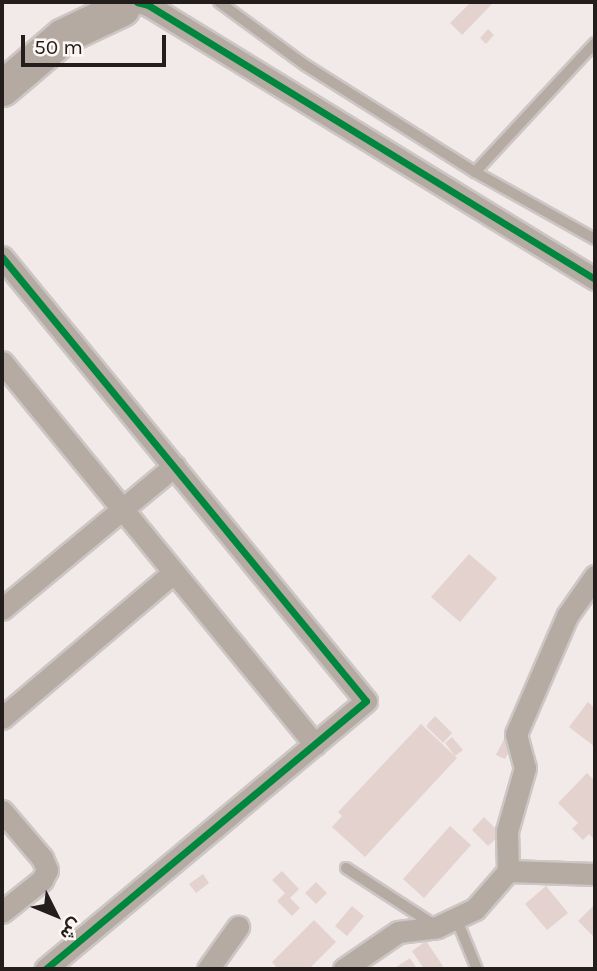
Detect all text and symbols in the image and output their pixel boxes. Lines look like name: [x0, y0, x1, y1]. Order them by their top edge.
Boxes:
scale bar: [24, 21, 170, 65]
text: 50 m: [34, 35, 83, 59]
north arrow: [21, 880, 91, 950]
text: ش: [56, 913, 87, 945]

